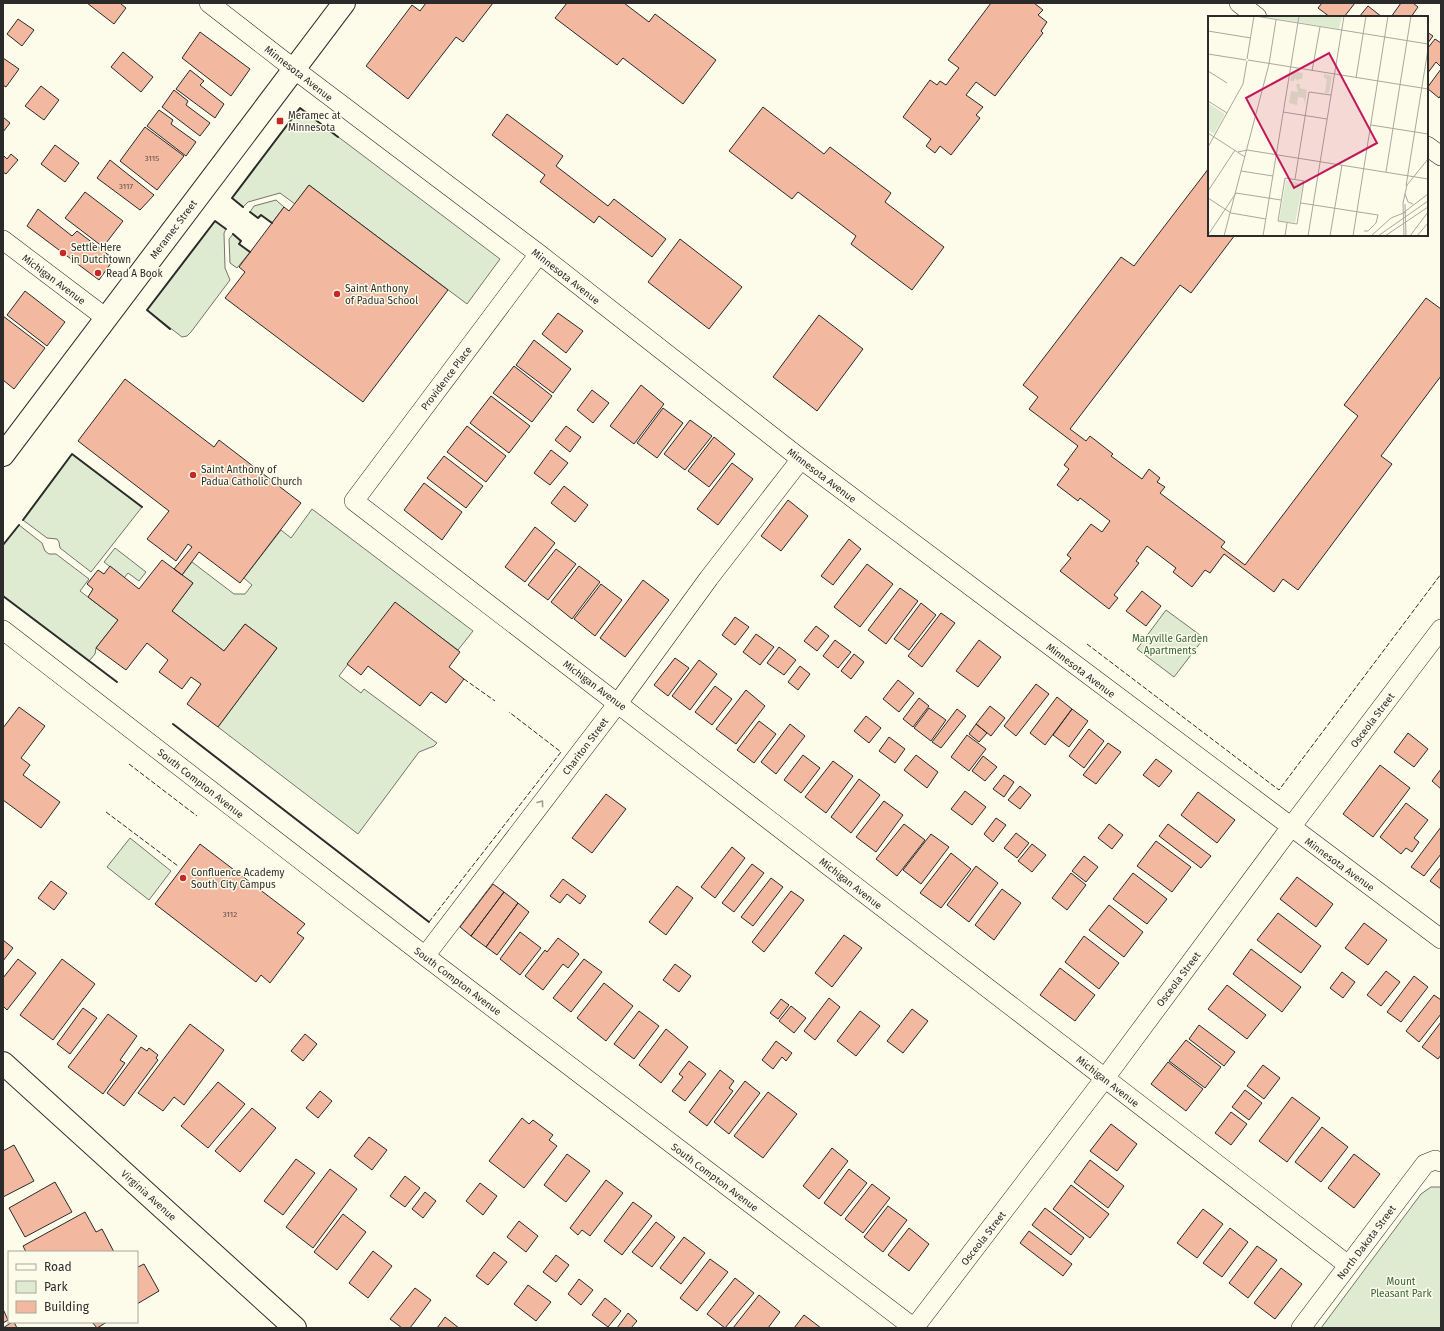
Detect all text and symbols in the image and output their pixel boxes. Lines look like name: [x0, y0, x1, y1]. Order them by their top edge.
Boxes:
inset map: [1208, 16, 1428, 236]
street label: Minnesota Avenue: [262, 43, 335, 104]
place label: Meramec at Minnesota: [288, 110, 341, 134]
marker: Meramec at Minnesota: [275, 116, 285, 126]
house number: 3115: [145, 154, 159, 163]
house number: 3117: [119, 182, 134, 191]
street label: Meramec Street: [148, 197, 200, 261]
place label: Settle Here in Dutchtown: [71, 242, 131, 266]
street label: Minnesota Avenue: [529, 246, 602, 307]
marker: Settle Here in Dutchtown: [58, 248, 68, 258]
street label: Michigan Avenue: [19, 252, 87, 308]
marker: Read A Book: [93, 268, 103, 278]
place label: Read A Book: [106, 268, 163, 280]
place label: Saint Anthony of Padua School: [345, 283, 418, 307]
marker: Saint Anthony of Padua School: [332, 289, 342, 299]
street label: Providence Place: [419, 344, 475, 413]
street label: Minnesota Avenue: [785, 446, 858, 506]
place label: Saint Anthony of Padua Catholic Church: [201, 464, 302, 488]
marker: Saint Anthony of Padua Catholic Church: [188, 470, 198, 480]
park label: Maryville Garden Apartments: [1132, 633, 1208, 657]
street label: Minnesota Avenue: [1044, 641, 1117, 701]
street label: Michigan Avenue: [560, 658, 628, 714]
street label: Osceola Street: [1348, 691, 1398, 750]
street label: Chariton Street: [560, 715, 611, 778]
street label: South Compton Avenue: [155, 746, 246, 821]
one-way arrow: [537, 801, 544, 808]
street label: Minnesota Avenue: [1302, 836, 1377, 894]
street label: Michigan Avenue: [817, 856, 884, 912]
place label: Confluence Academy South City Campus: [191, 867, 285, 891]
marker: Confluence Academy South City Campus: [178, 873, 188, 883]
house number: 3112: [223, 910, 237, 919]
street label: South Compton Avenue: [411, 945, 503, 1018]
street label: Osceola Street: [1154, 950, 1204, 1009]
street label: Michigan Avenue: [1074, 1054, 1141, 1110]
street label: South Compton Avenue: [668, 1141, 760, 1214]
street label: Virginia Avenue: [118, 1168, 178, 1224]
street label: North Dakota Street: [1335, 1203, 1399, 1282]
street label: Osceola Street: [959, 1209, 1009, 1268]
legend: [8, 1251, 138, 1323]
text: Road: [44, 1260, 72, 1274]
park label: Mount Pleasant Park: [1370, 1276, 1432, 1300]
text: Park: [44, 1280, 68, 1294]
text: Building: [44, 1300, 90, 1314]

